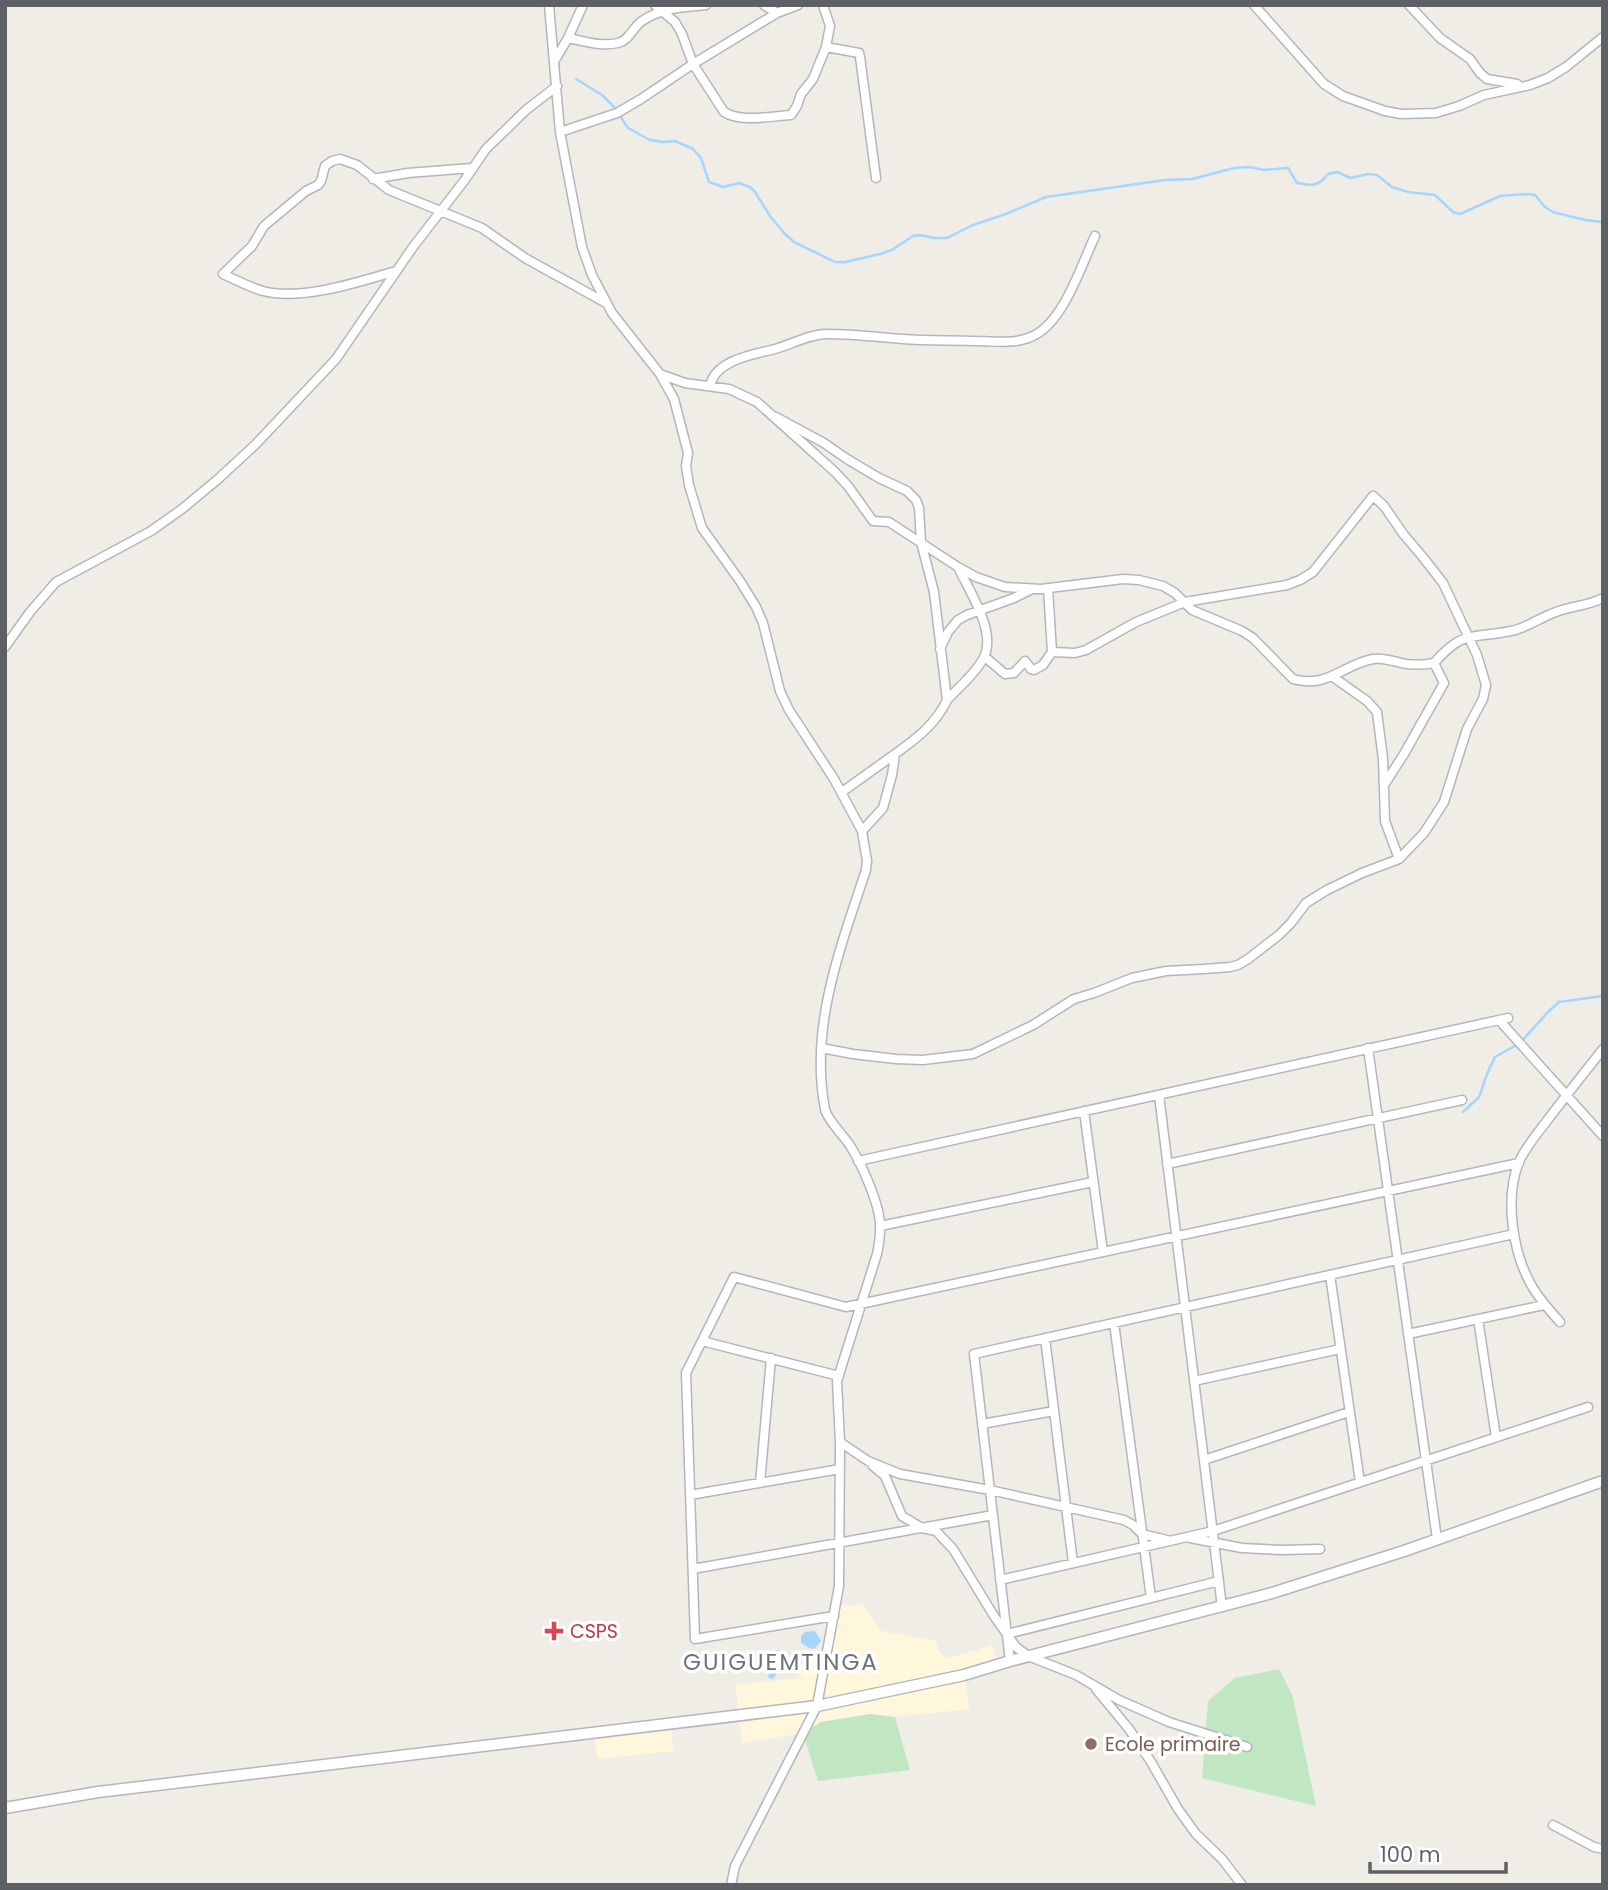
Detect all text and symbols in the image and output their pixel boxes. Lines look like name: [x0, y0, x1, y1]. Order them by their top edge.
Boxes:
place label: CSPS: [570, 1618, 618, 1645]
marker: CSPS: [544, 1621, 564, 1641]
district label: GUIGUEMTINGA: [683, 1646, 879, 1678]
place label: Ecole primaire: [1105, 1731, 1241, 1758]
marker: Ecole primaire: [1083, 1736, 1099, 1752]
scale bar: [1370, 1830, 1506, 1874]
text: 100 m: [1380, 1840, 1440, 1869]

